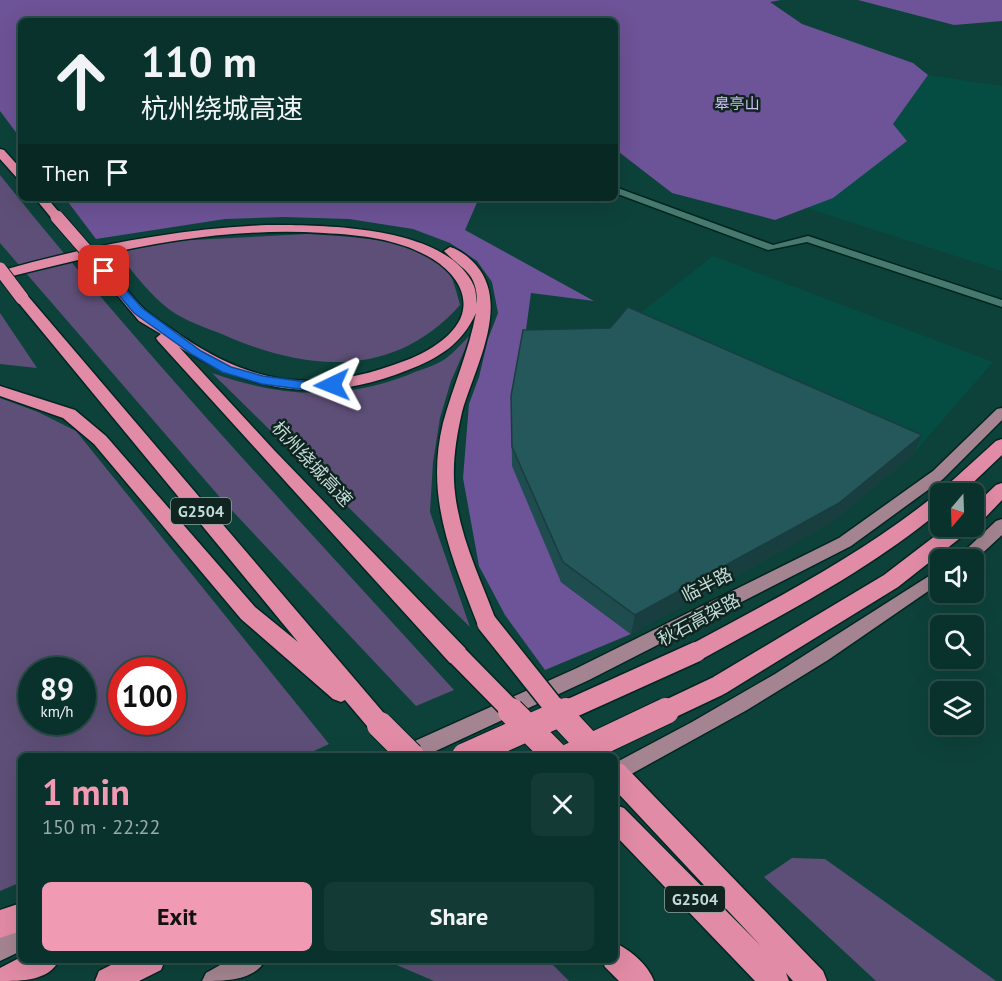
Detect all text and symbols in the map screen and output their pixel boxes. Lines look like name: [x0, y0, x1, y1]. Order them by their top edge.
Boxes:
text: 110 m: [141, 34, 257, 89]
icon: ahead: [42, 42, 120, 120]
text: 杭州绕城高速: [141, 91, 303, 125]
park label: 皋亭山: [714, 94, 760, 113]
icon: arrive: [101, 156, 134, 189]
text: Then: [42, 159, 89, 187]
pin: [78, 245, 129, 296]
icon: arrive: [87, 254, 120, 287]
position arrow: [300, 353, 364, 417]
street label: 杭州绕城高速: [267, 416, 358, 511]
north arrow: [930, 483, 984, 537]
map controls: [930, 483, 984, 735]
road number: G2504: [171, 498, 231, 524]
button: sound: [930, 549, 984, 603]
street label: 临半路: [677, 562, 736, 607]
street label: 秋石高架路: [654, 588, 744, 651]
button: search: [930, 615, 984, 669]
speed limit sign: 100: [108, 657, 186, 735]
text: 89: [40, 669, 74, 708]
button: layers: [930, 681, 984, 735]
text: km/h: [41, 702, 73, 721]
text: 1 min: [42, 768, 130, 815]
button: close: [531, 773, 594, 836]
text: 150 m · 22:22: [42, 814, 160, 840]
button: Exit: [42, 882, 312, 951]
button: Share: [324, 882, 594, 951]
road number: G2504: [665, 886, 725, 912]

